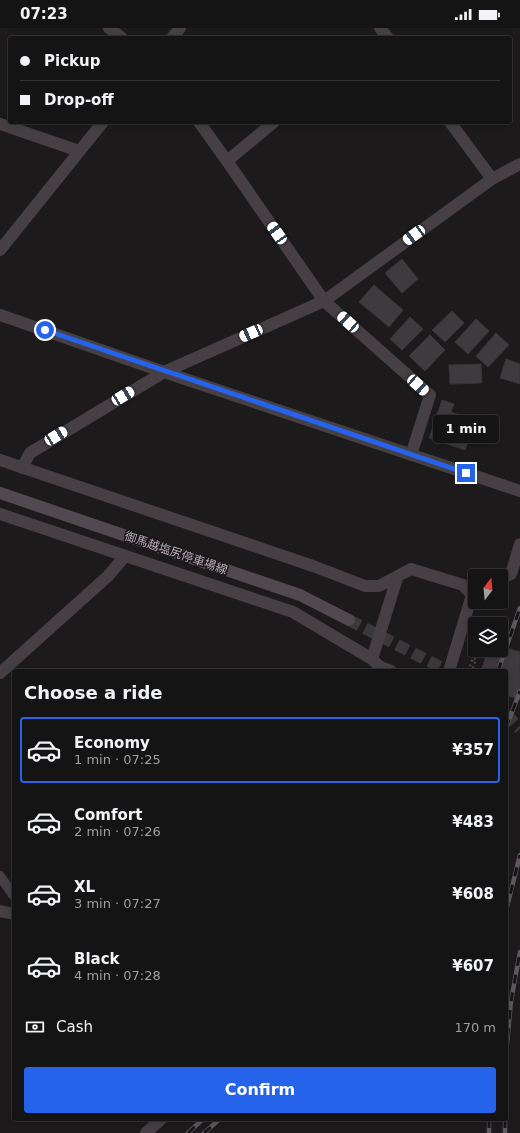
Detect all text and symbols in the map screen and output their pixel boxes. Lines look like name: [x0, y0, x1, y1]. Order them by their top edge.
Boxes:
text: 07:23: [20, 5, 68, 23]
text: Pickup: [44, 52, 100, 70]
text: Drop-off: [44, 91, 114, 109]
car: [265, 220, 289, 246]
car: [401, 223, 427, 247]
car: [335, 310, 361, 334]
route start: [36, 321, 54, 339]
car: [238, 323, 264, 343]
car: [405, 373, 431, 397]
car: [110, 385, 136, 407]
callout: 1 min: [433, 415, 499, 443]
text: 1 min: [446, 421, 486, 436]
car: [43, 425, 69, 447]
route end: [457, 464, 475, 482]
street label: 御馬越塩尻停車場線: [123, 529, 229, 577]
north arrow: [468, 569, 508, 609]
map controls: [468, 569, 508, 657]
button: layers: [468, 617, 508, 657]
text: Choose a ride: [24, 682, 163, 703]
icon: car: [26, 732, 62, 768]
text: Economy: [74, 734, 150, 752]
text: ¥357: [452, 741, 494, 759]
text: 1 min · 07:25: [74, 752, 161, 767]
icon: car: [26, 804, 62, 840]
text: Comfort: [74, 806, 142, 824]
text: ¥483: [452, 813, 494, 831]
text: 2 min · 07:26: [74, 824, 161, 839]
icon: car: [26, 876, 62, 912]
text: XL: [74, 878, 95, 896]
text: ¥608: [452, 885, 494, 903]
text: 3 min · 07:27: [74, 896, 161, 911]
icon: car: [26, 948, 62, 984]
text: Black: [74, 950, 120, 968]
text: ¥607: [452, 957, 494, 975]
text: 4 min · 07:28: [74, 968, 161, 983]
icon: cash: [24, 1016, 46, 1038]
text: Cash: [56, 1018, 93, 1036]
text: 170 m: [454, 1020, 496, 1035]
button: Confirm: [24, 1067, 496, 1113]

